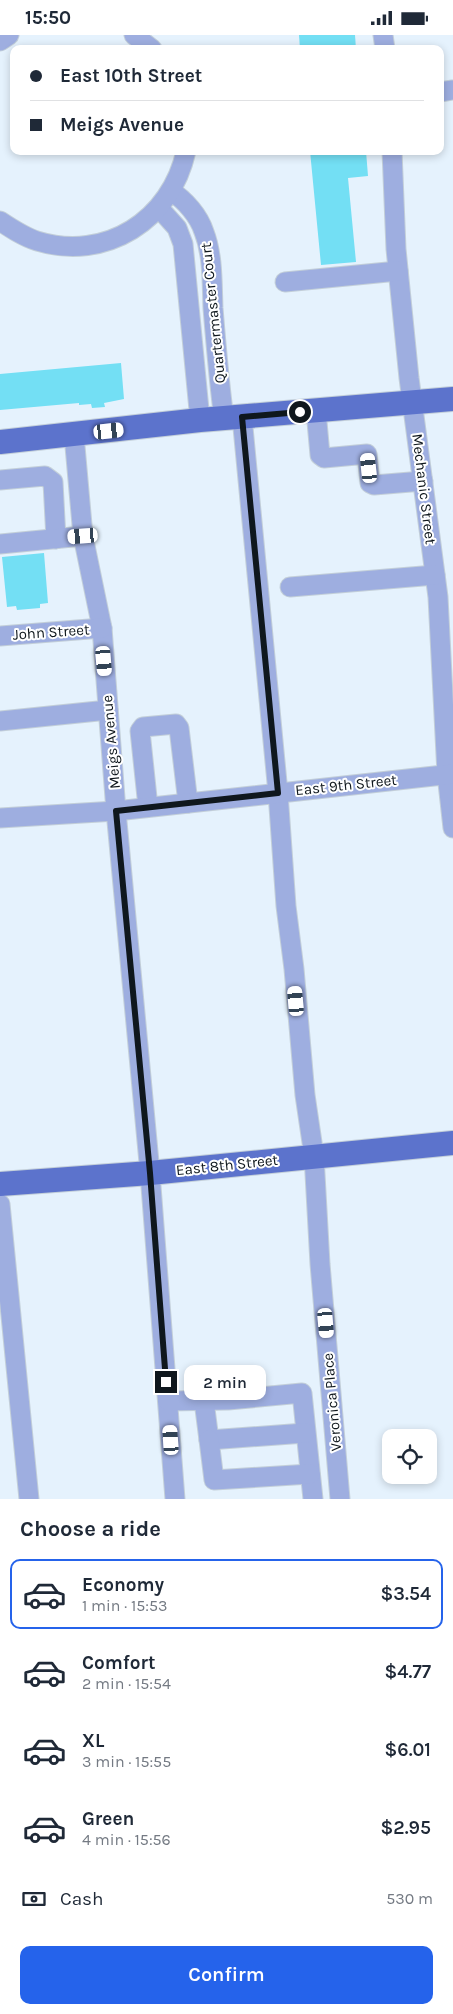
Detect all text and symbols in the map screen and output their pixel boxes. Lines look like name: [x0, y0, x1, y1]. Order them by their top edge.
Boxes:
text: 15:50: [25, 7, 71, 29]
text: East 10th Street: [60, 65, 202, 87]
text: Meigs Avenue: [60, 114, 184, 136]
street label: Quartermaster Court: [197, 241, 229, 384]
route start: [289, 401, 311, 423]
car: [93, 422, 124, 440]
street label: Mechanic Street: [408, 433, 440, 546]
car: [359, 452, 378, 484]
car: [67, 527, 98, 545]
street label: John Street: [12, 620, 90, 644]
car: [95, 645, 112, 677]
street label: Meigs Avenue: [98, 694, 124, 790]
street label: East 9th Street: [294, 771, 398, 799]
car: [287, 985, 304, 1017]
street label: East 8th Street: [175, 1151, 279, 1179]
car: [317, 1307, 334, 1339]
street label: Veronica Place: [319, 1352, 345, 1452]
callout: 2 min: [184, 1365, 266, 1399]
route end: [155, 1371, 177, 1393]
text: 2 min: [203, 1373, 247, 1392]
car: [162, 1425, 179, 1455]
map controls: [382, 1429, 437, 1484]
button: locate: [382, 1429, 437, 1484]
text: Choose a ride: [20, 1516, 161, 1542]
icon: car: [22, 1572, 67, 1617]
text: Economy: [82, 1574, 164, 1596]
text: $3.54: [381, 1583, 431, 1605]
text: 1 min · 15:53: [82, 1596, 167, 1615]
icon: car: [22, 1650, 67, 1695]
text: Comfort: [82, 1652, 156, 1674]
text: $4.77: [385, 1661, 431, 1683]
text: 2 min · 15:54: [82, 1674, 171, 1693]
icon: car: [22, 1728, 67, 1773]
text: XL: [82, 1730, 104, 1752]
text: $6.01: [385, 1739, 431, 1761]
text: 3 min · 15:55: [82, 1752, 171, 1771]
icon: car: [22, 1806, 67, 1851]
text: Green: [82, 1808, 134, 1830]
text: $2.95: [381, 1817, 431, 1839]
text: 4 min · 15:56: [82, 1830, 171, 1849]
icon: cash: [20, 1885, 48, 1913]
text: Cash: [60, 1888, 104, 1910]
text: 530 m: [386, 1889, 433, 1908]
button: Confirm: [20, 1946, 433, 2004]

